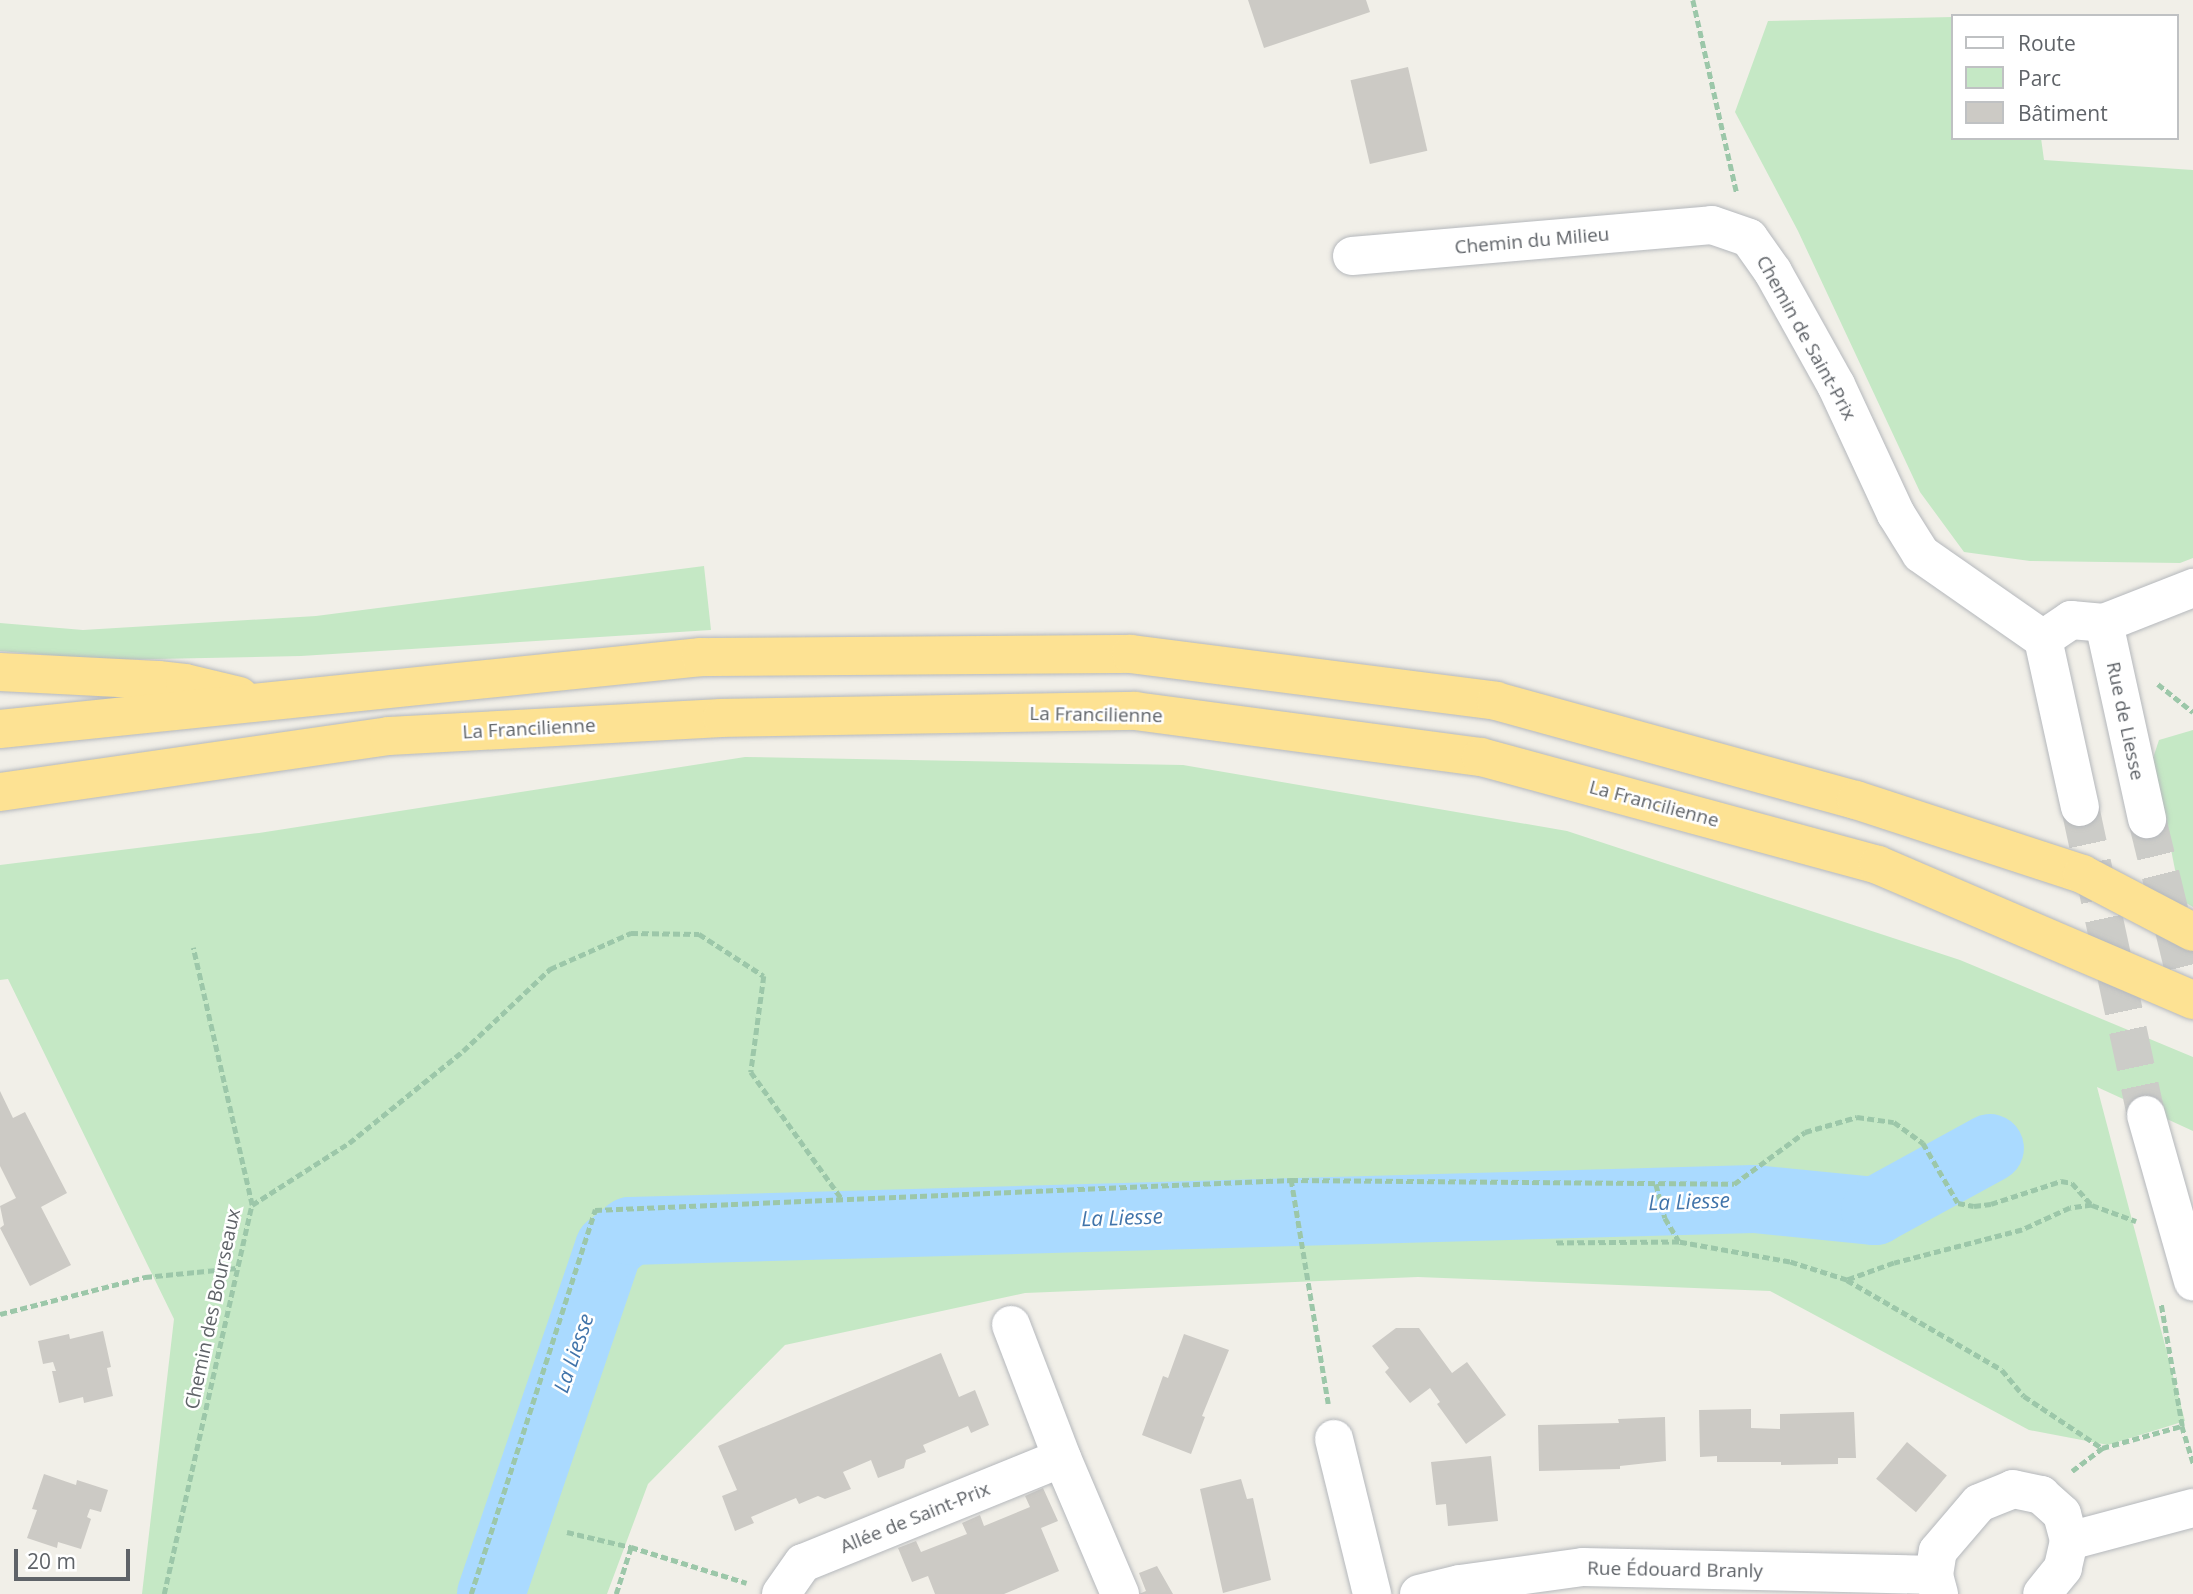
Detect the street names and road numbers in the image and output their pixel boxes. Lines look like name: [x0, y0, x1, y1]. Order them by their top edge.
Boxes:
street label: Chemin du Milieu: [1454, 223, 1610, 259]
street label: Chemin de Saint-Prix: [1751, 252, 1861, 424]
street label: Rue de Liesse: [2101, 660, 2149, 782]
street label: La Francilienne: [1029, 702, 1163, 728]
street label: La Francilienne: [462, 714, 596, 744]
street label: La Francilienne: [1587, 776, 1721, 832]
street label: Chemin des Bourseaux: [181, 1207, 245, 1411]
street label: Allée de Saint-Prix: [837, 1478, 993, 1558]
street label: Rue Édouard Branly: [1587, 1557, 1763, 1583]

